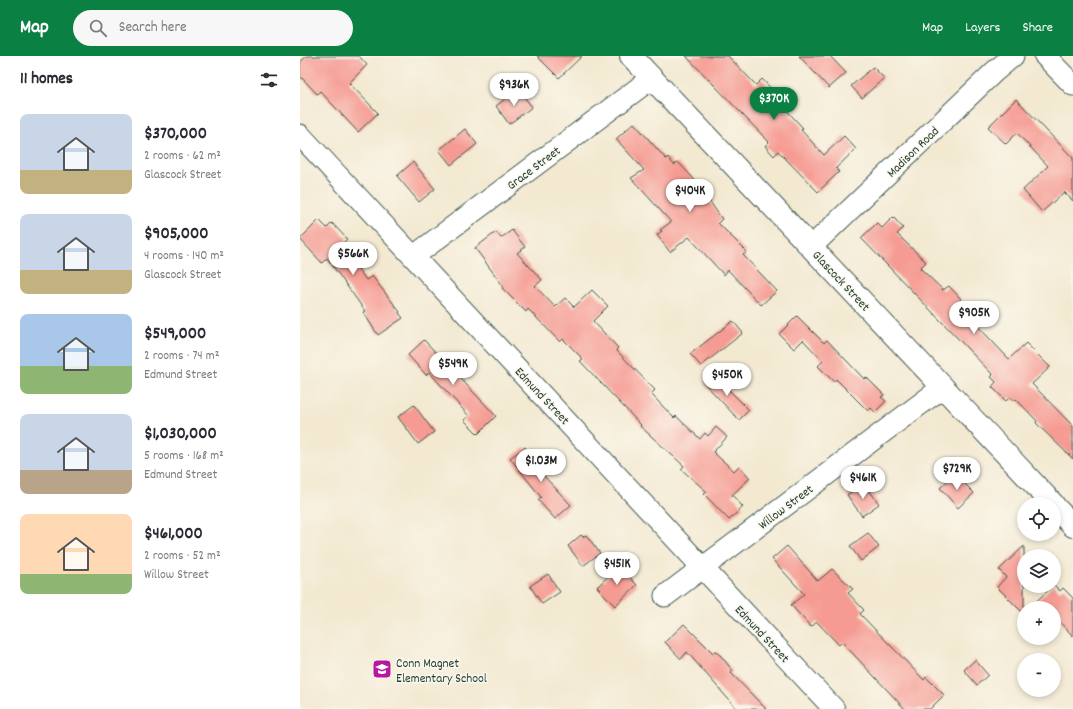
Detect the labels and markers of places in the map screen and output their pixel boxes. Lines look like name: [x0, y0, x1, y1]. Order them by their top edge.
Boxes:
pin: $936K: [486, 73, 542, 107]
pin: $370K: [746, 87, 802, 121]
pin: $404K: [662, 179, 718, 213]
pin: $566K: [325, 242, 381, 276]
pin: $905K: [946, 301, 1002, 335]
pin: $549K: [425, 352, 481, 386]
pin: $450K: [699, 363, 755, 397]
pin: $1.03M: [508, 449, 574, 483]
pin: $729K: [929, 457, 985, 491]
pin: $461K: [835, 466, 891, 500]
pin: $451K: [589, 552, 645, 586]
place label: Conn Magnet Elementary School: [396, 655, 487, 689]
school or university icon: Conn Magnet Elementary School: [371, 658, 393, 680]

